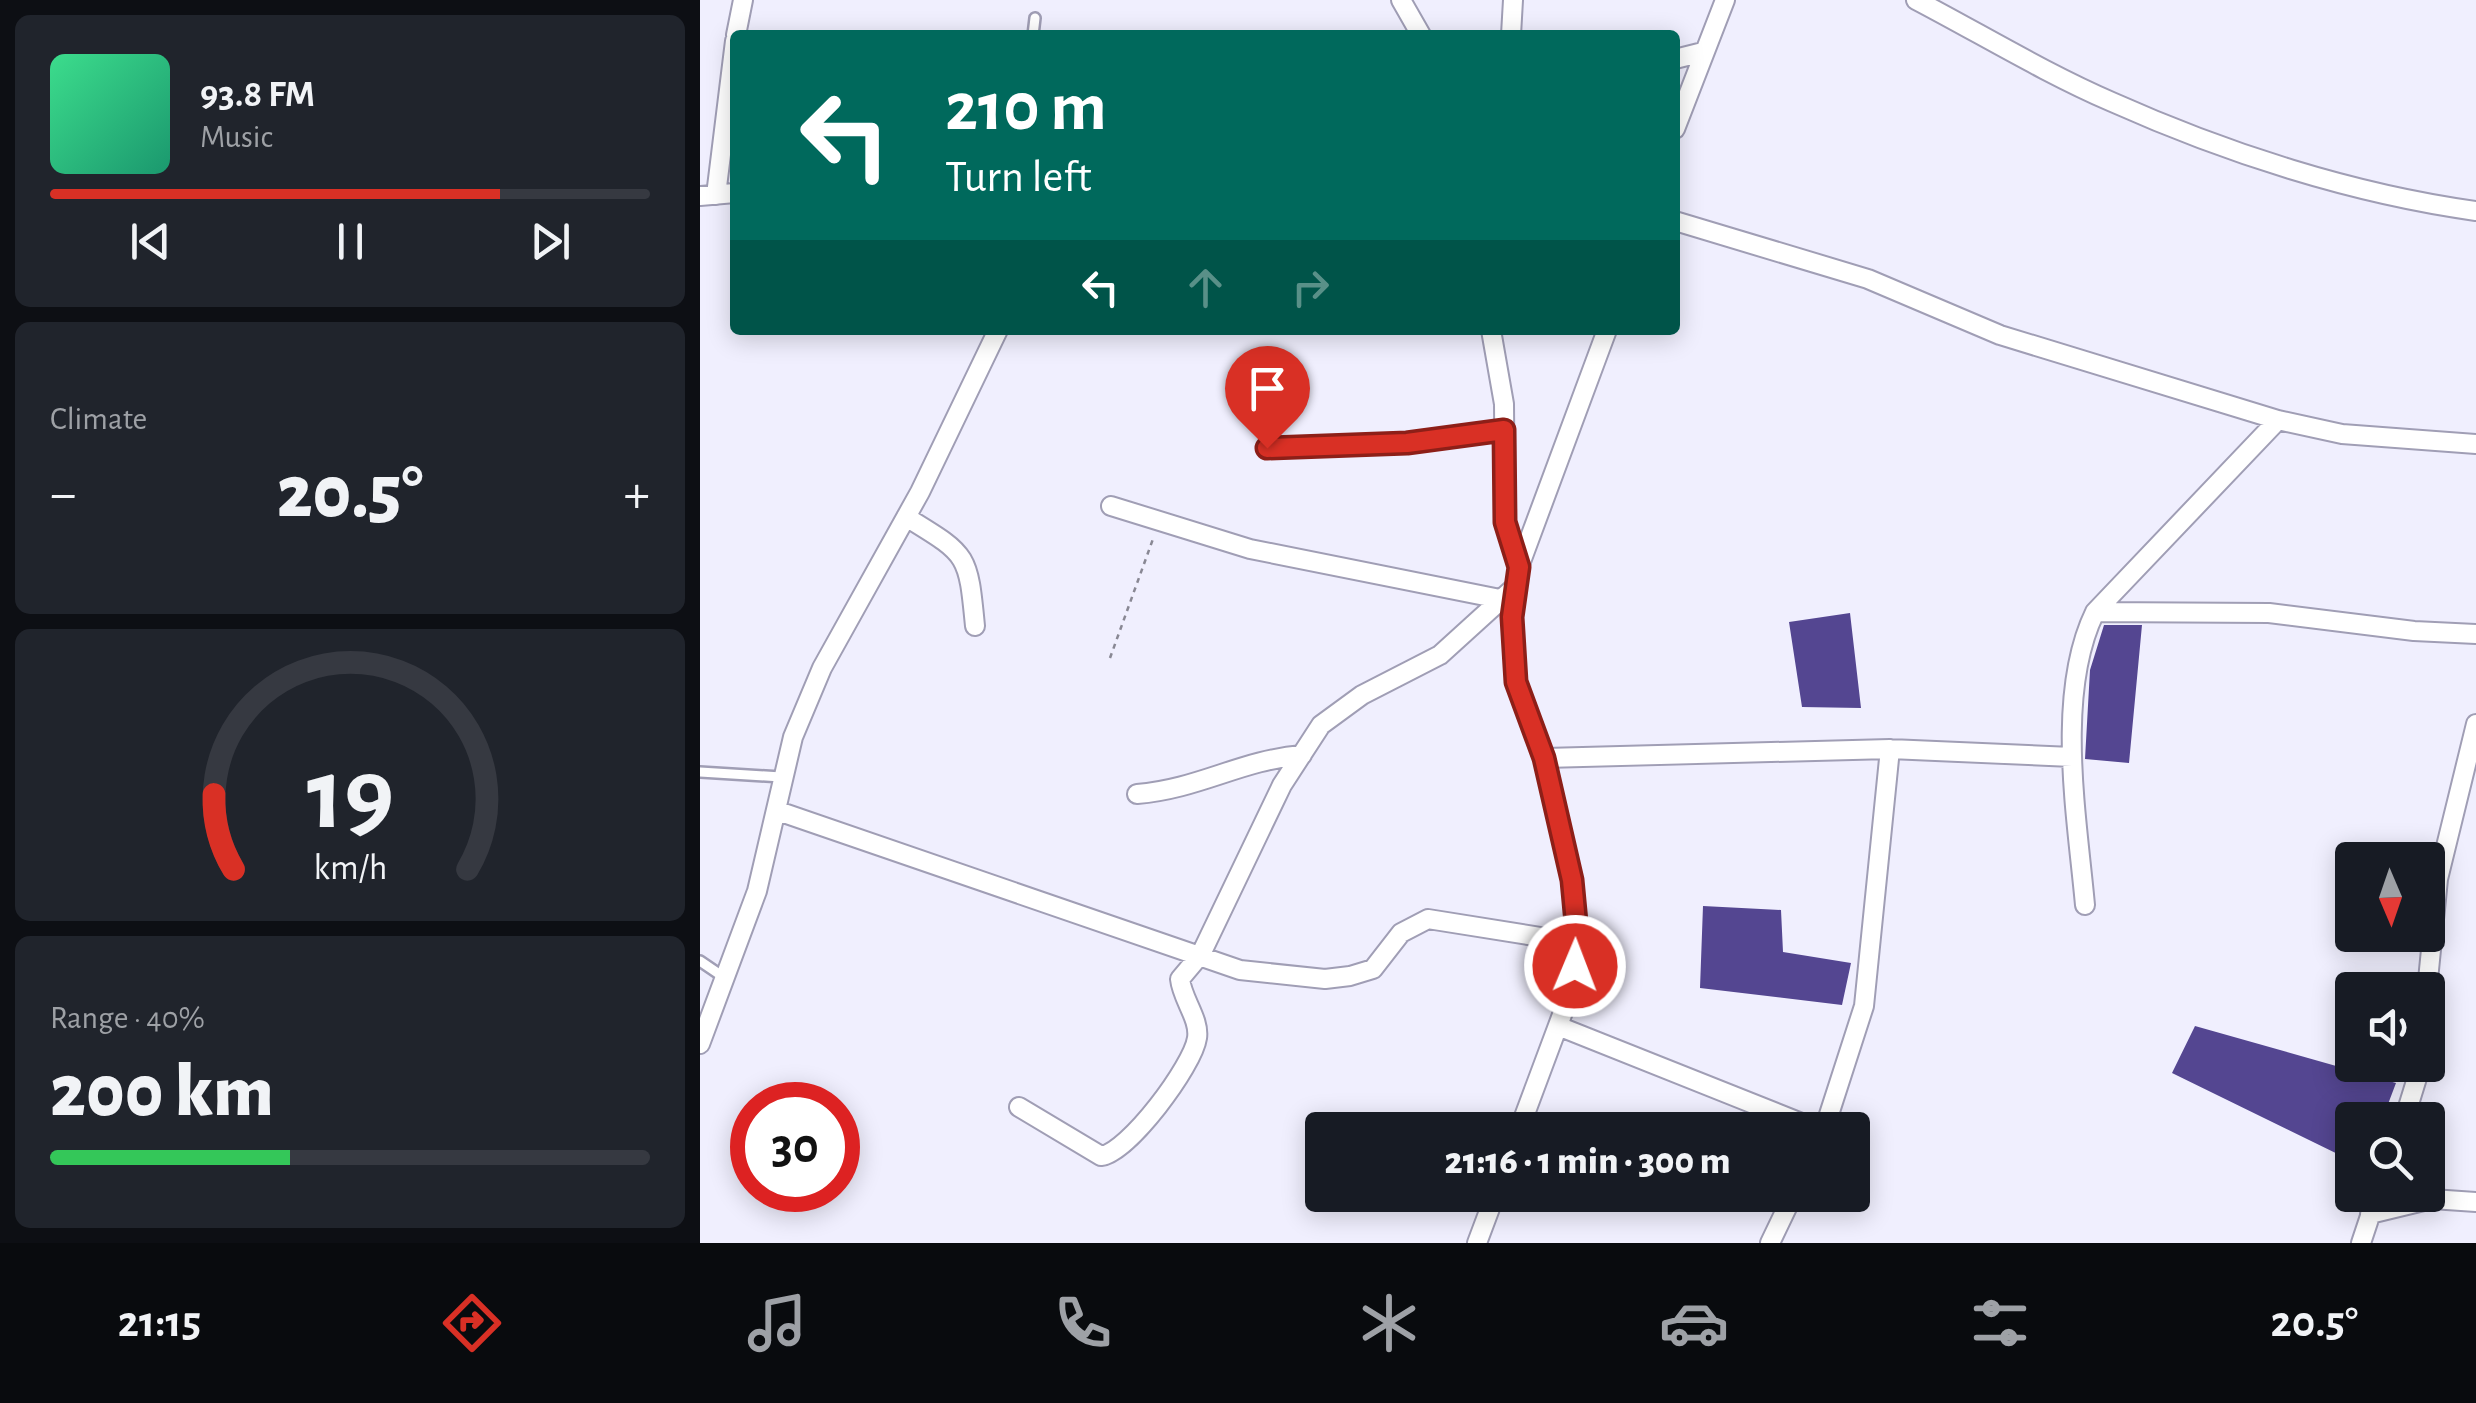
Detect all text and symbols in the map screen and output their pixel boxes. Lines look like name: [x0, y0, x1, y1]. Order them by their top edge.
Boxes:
icon: left: [780, 70, 910, 200]
text: 210 m: [945, 73, 1107, 143]
text: 93.8 FM: [200, 76, 315, 114]
text: Music: [200, 121, 273, 153]
text: Turn left: [945, 155, 1092, 200]
icon: previous: [123, 214, 178, 269]
icon: pause: [323, 214, 378, 269]
icon: next: [523, 214, 578, 269]
icon: left: [1073, 260, 1128, 315]
icon: ahead: [1178, 260, 1233, 315]
icon: right: [1283, 260, 1338, 315]
pin: [1225, 346, 1310, 449]
icon: arrive: [1240, 361, 1295, 416]
text: Climate: [50, 403, 147, 435]
text: 20.5°: [277, 456, 423, 531]
text: −: [50, 467, 76, 522]
text: +: [624, 467, 650, 522]
text: 19: [306, 744, 394, 848]
north arrow: [2335, 842, 2445, 952]
map controls: [2335, 842, 2445, 1212]
text: km/h: [313, 850, 387, 886]
position arrow: [1523, 914, 1627, 1018]
button: sound: [2335, 972, 2445, 1082]
text: Range · 40%: [50, 1002, 205, 1034]
text: 200 km: [50, 1055, 274, 1130]
speed limit sign: 30: [730, 1082, 860, 1212]
button: search: [2335, 1102, 2445, 1212]
text: 21:16 · 1 min · 300 m: [1444, 1143, 1731, 1181]
icon: directions: [437, 1288, 507, 1358]
icon: music: [742, 1288, 812, 1358]
icon: phone: [1048, 1288, 1118, 1358]
icon: climate: [1354, 1288, 1424, 1358]
icon: car: [1659, 1288, 1729, 1358]
icon: filters: [1965, 1288, 2035, 1358]
text: 21:15: [118, 1300, 201, 1345]
text: 20.5°: [2271, 1300, 2358, 1345]

